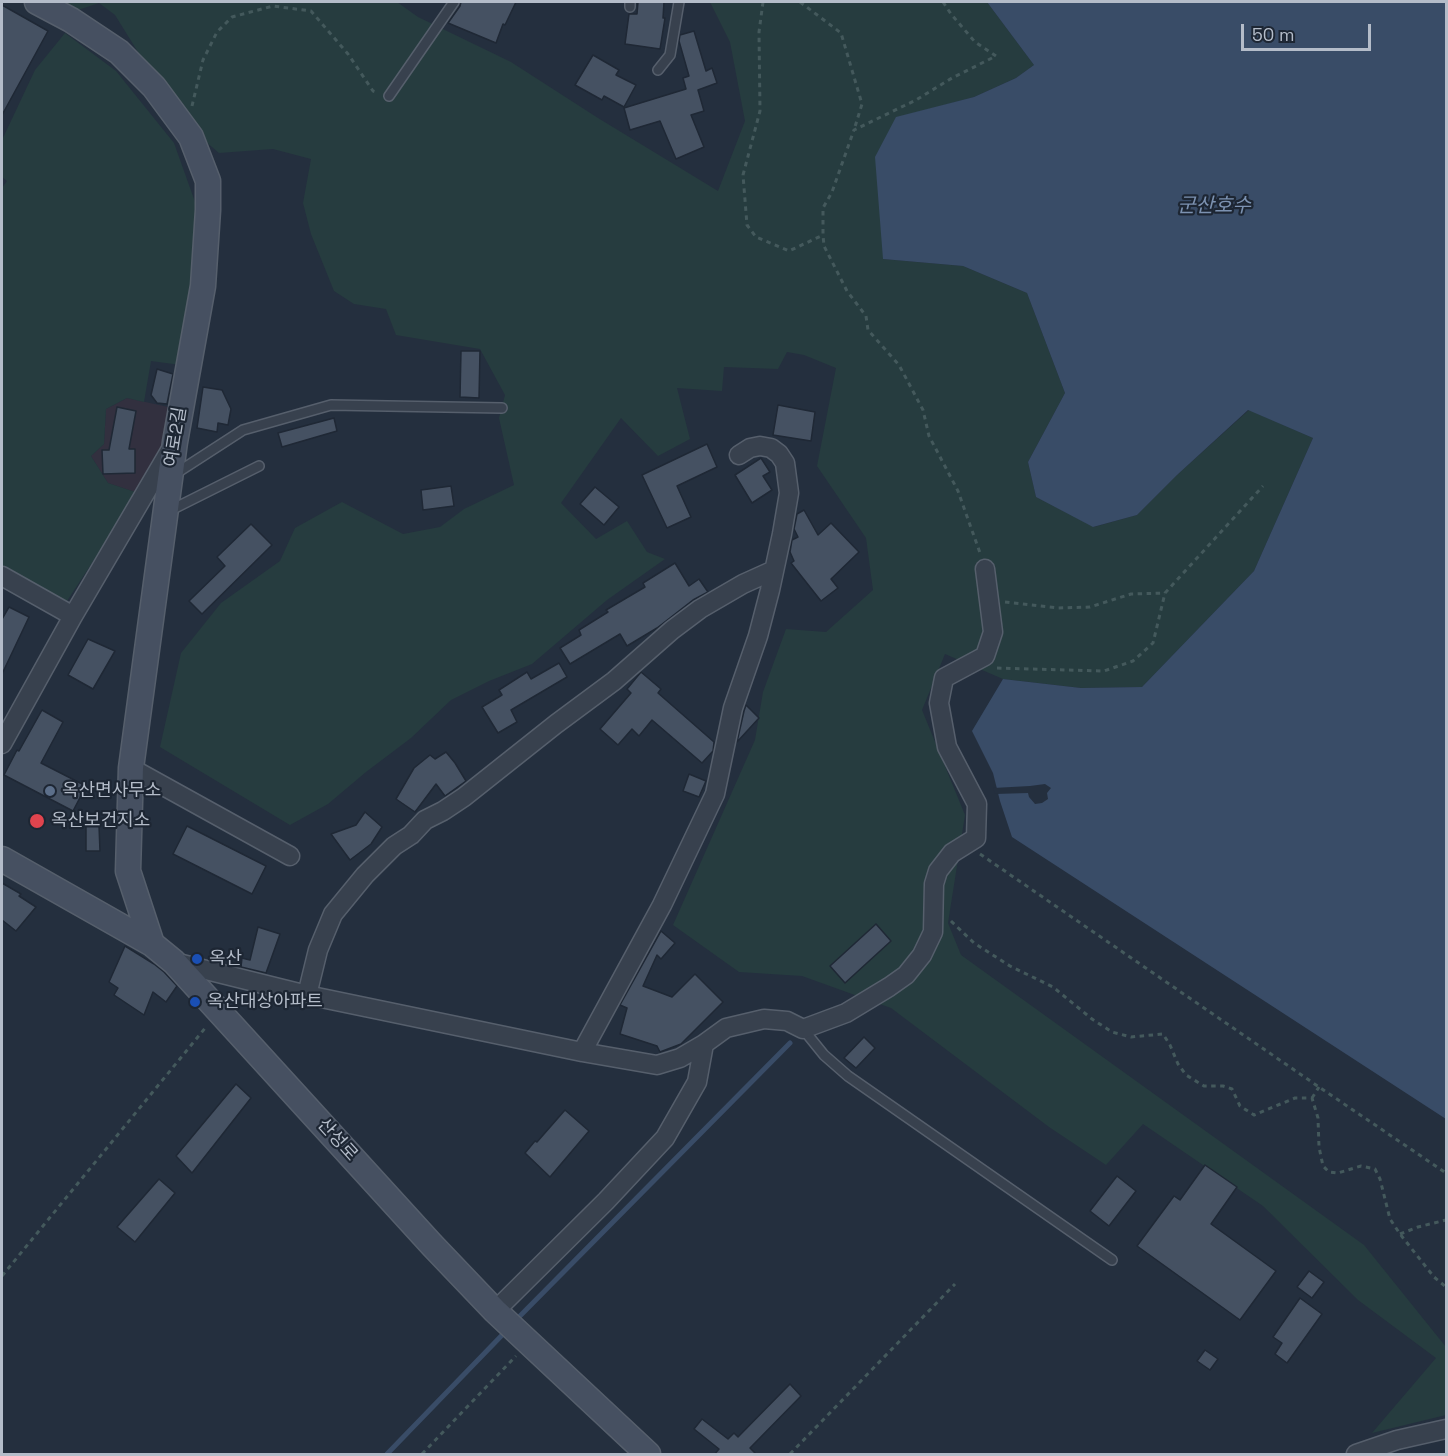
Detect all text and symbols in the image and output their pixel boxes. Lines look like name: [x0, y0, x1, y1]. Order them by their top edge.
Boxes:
scale bar: [1244, 12, 1374, 50]
text: 50 m: [1252, 23, 1294, 46]
water label: 군산호수: [1177, 195, 1251, 219]
street label: 여로2길: [161, 405, 191, 469]
place label: 옥산면사무소: [62, 780, 161, 802]
marker: 옥산면사무소: [43, 784, 57, 798]
place label: 옥산보건지소: [51, 810, 150, 832]
marker: 옥산보건지소: [28, 812, 46, 830]
place label: 옥산: [209, 948, 242, 970]
marker: 옥산: [190, 952, 204, 966]
place label: 옥산대상아파트: [207, 991, 323, 1013]
marker: 옥산대상아파트: [188, 995, 202, 1009]
street label: 산성로: [312, 1114, 362, 1166]

